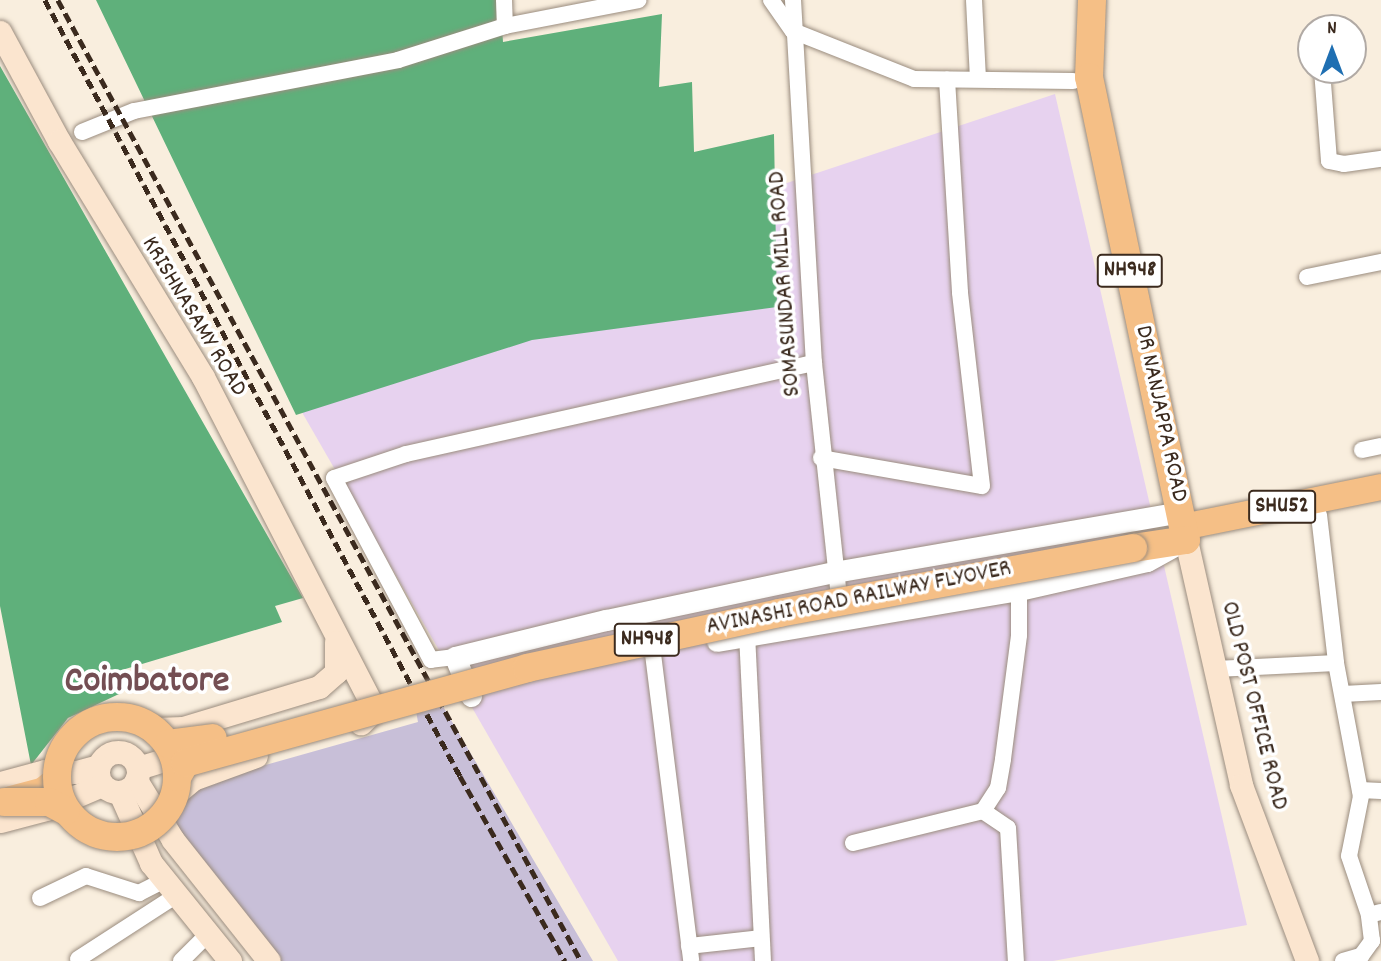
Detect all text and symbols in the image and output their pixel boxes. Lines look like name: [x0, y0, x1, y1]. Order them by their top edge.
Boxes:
north arrow: [1297, 14, 1367, 84]
text: N: [1327, 16, 1337, 43]
street label: SOMASUNDAR MILL ROAD: [764, 170, 808, 398]
street label: KRISHNASAMY ROAD: [134, 232, 252, 402]
road number: NH948: [1097, 252, 1163, 290]
street label: DR NANJAPPA ROAD: [1127, 323, 1193, 505]
road number: SHU52: [1247, 488, 1317, 526]
street label: AVINASHI ROAD RAILWAY FLYOVER: [704, 555, 1014, 643]
street label: OLD POST OFFICE ROAD: [1213, 599, 1293, 813]
road number: NH948: [614, 620, 680, 660]
district label: Coimbatore: [65, 660, 229, 706]

